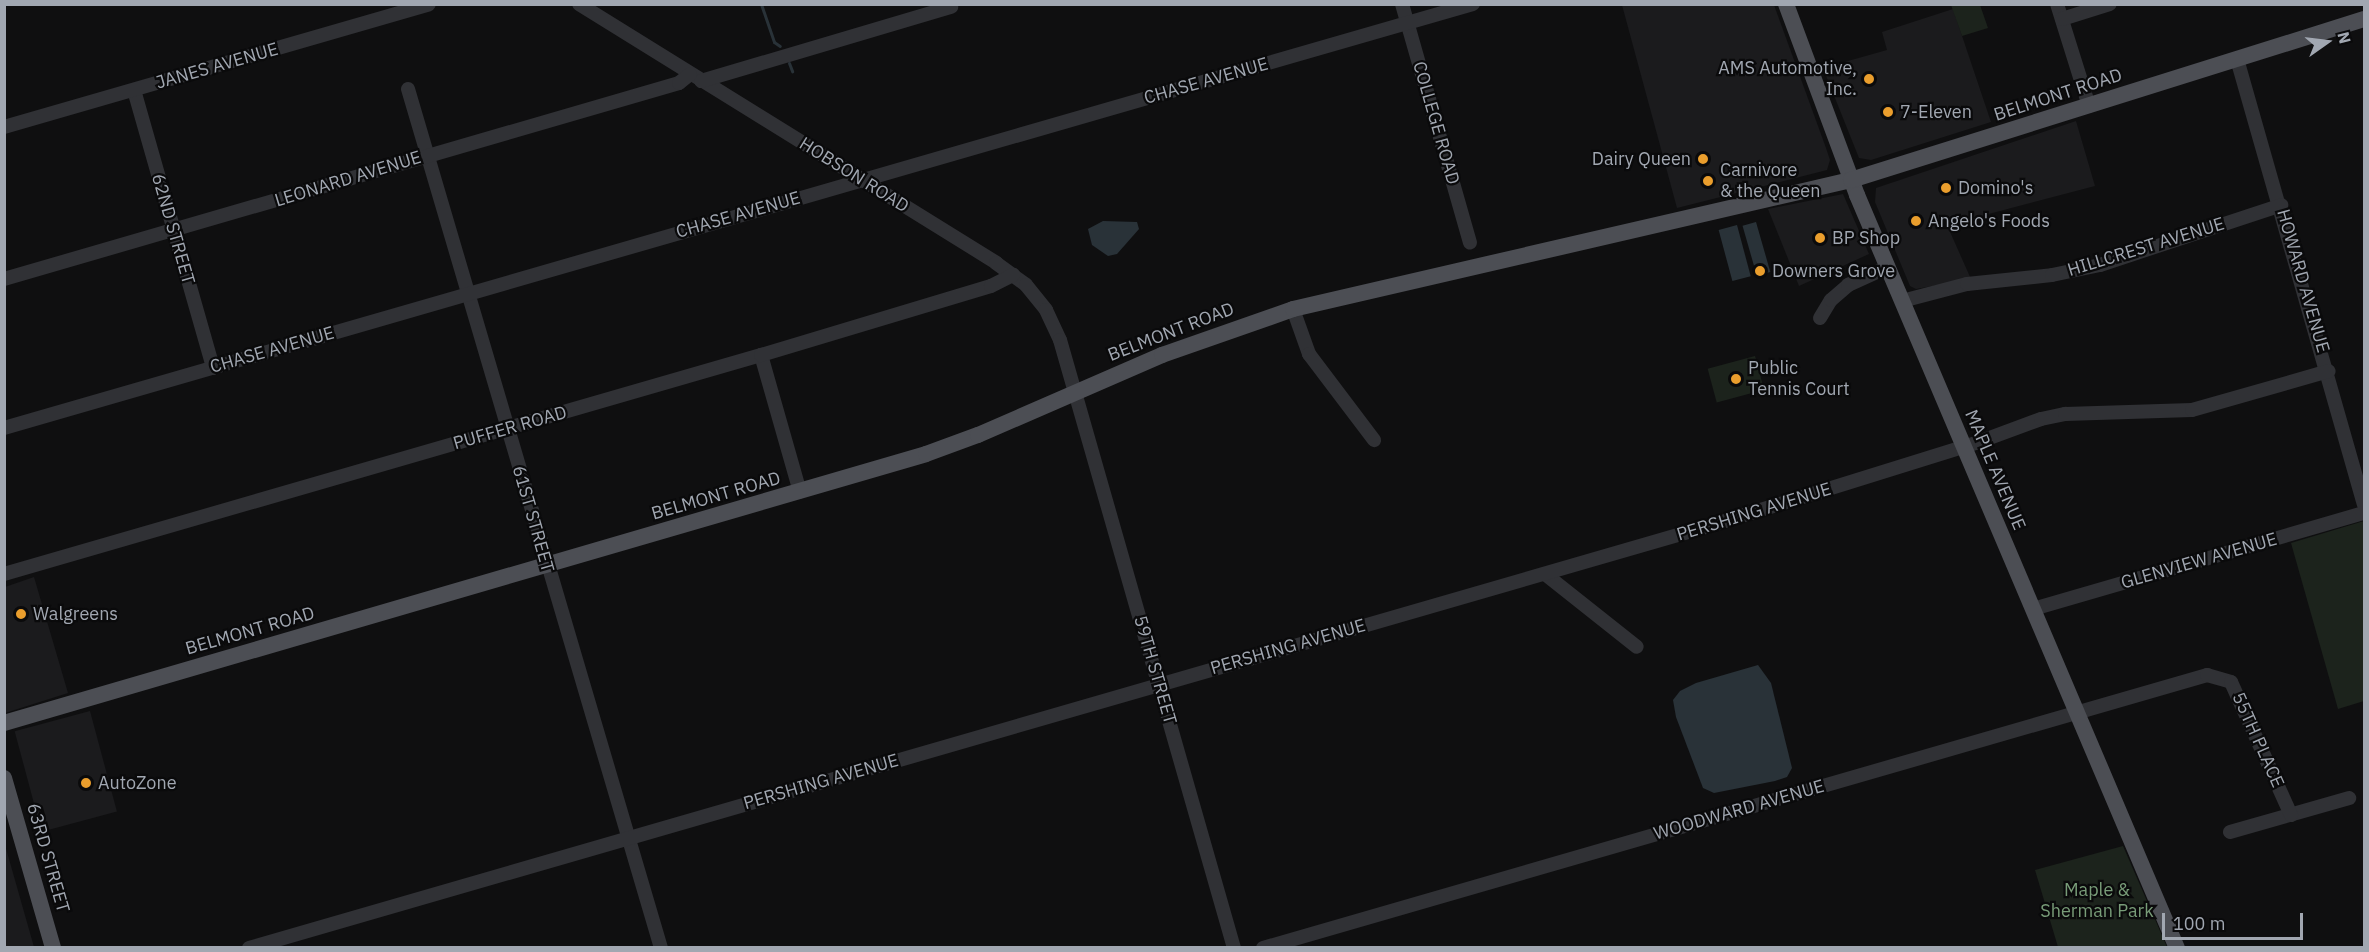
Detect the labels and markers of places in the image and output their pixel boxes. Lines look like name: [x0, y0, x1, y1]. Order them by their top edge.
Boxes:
place label: AMS Automotive, Inc.: [1718, 58, 1857, 100]
marker: AMS Automotive, Inc.: [1862, 72, 1876, 86]
place label: 7-Eleven: [1900, 101, 1972, 123]
marker: 7-Eleven: [1881, 105, 1895, 119]
place label: Dairy Queen: [1592, 148, 1691, 170]
marker: Dairy Queen: [1696, 152, 1710, 166]
place label: Carnivore & the Queen: [1720, 160, 1820, 202]
marker: Carnivore & the Queen: [1701, 174, 1715, 188]
place label: Domino's: [1958, 177, 2033, 199]
marker: Domino's: [1939, 181, 1953, 195]
place label: Angelo's Foods: [1928, 210, 2050, 232]
marker: Angelo's Foods: [1909, 214, 1923, 228]
place label: BP Shop: [1832, 227, 1900, 249]
marker: BP Shop: [1813, 231, 1827, 245]
place label: Downers Grove: [1772, 260, 1895, 282]
marker: Downers Grove: [1753, 264, 1767, 278]
place label: Public Tennis Court: [1748, 358, 1849, 400]
marker: Public Tennis Court: [1729, 372, 1743, 386]
place label: Walgreens: [33, 603, 118, 625]
marker: Walgreens: [14, 607, 28, 621]
place label: AutoZone: [98, 772, 177, 794]
marker: AutoZone: [79, 776, 93, 790]

